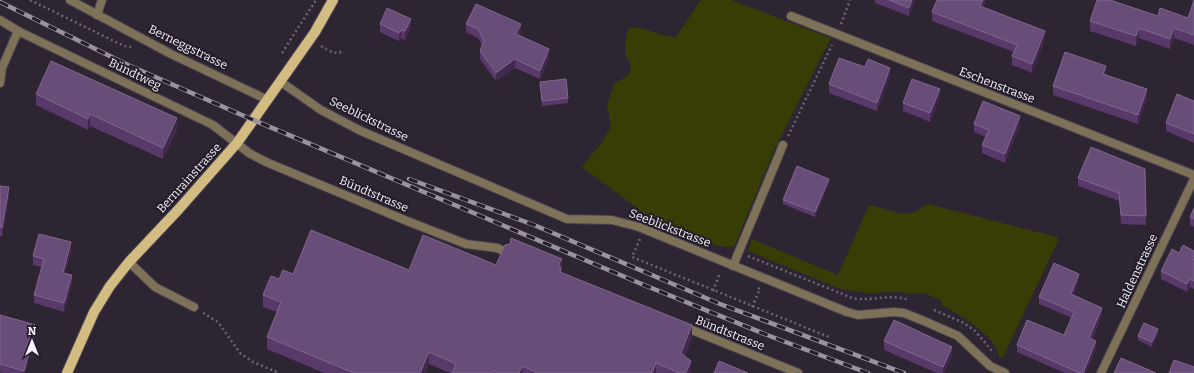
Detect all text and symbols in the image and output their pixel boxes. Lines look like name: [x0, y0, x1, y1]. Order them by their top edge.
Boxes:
street label: Berneggstrasse: [146, 22, 230, 72]
street label: Bündtweg: [107, 55, 164, 93]
street label: Eschenstrasse: [957, 64, 1037, 106]
street label: Seeblickstrasse: [327, 94, 411, 144]
street label: Bernrainstrasse: [154, 140, 224, 216]
street label: Bündtstrasse: [337, 173, 411, 215]
street label: Seeblickstrasse: [627, 206, 713, 250]
street label: Haldenstrasse: [1114, 232, 1160, 310]
street label: Bündtstrasse: [693, 313, 767, 353]
north arrow: [12, 321, 52, 361]
text: N: [28, 325, 37, 338]

